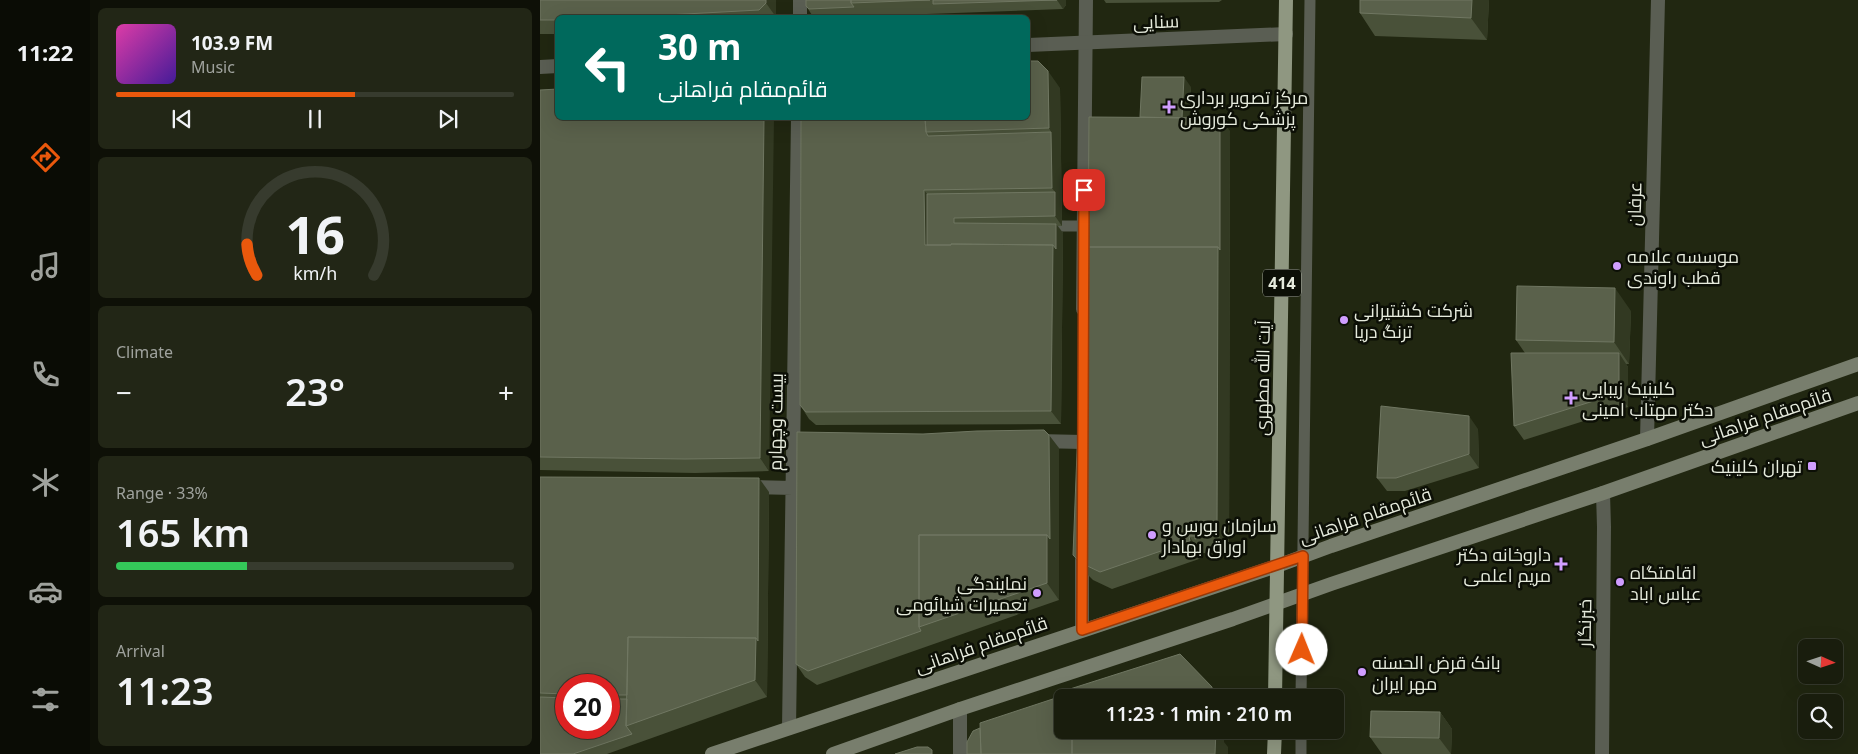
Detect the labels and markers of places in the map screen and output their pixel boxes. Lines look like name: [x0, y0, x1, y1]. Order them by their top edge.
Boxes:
place label: مرکز تصویر برداری پزشکی کوروش: [1180, 85, 1308, 131]
marker: مرکز تصویر برداری پزشکی کوروش: [1162, 100, 1176, 114]
pin: [1063, 169, 1105, 211]
place label: موسسه علامه قطب راوندی: [1627, 244, 1739, 289]
marker: موسسه علامه قطب راوندی: [1611, 260, 1623, 272]
place label: شرکت کشتیرانی ترنگ دریا: [1354, 298, 1473, 343]
marker: شرکت کشتیرانی ترنگ دریا: [1338, 314, 1350, 326]
place label: کلینیک زیبایی دکتر مهتاب امینی: [1582, 376, 1713, 421]
marker: کلینیک زیبایی دکتر مهتاب امینی: [1564, 391, 1578, 405]
place label: تهران کلینیک: [1711, 454, 1802, 478]
marker: تهران کلینیک: [1806, 460, 1818, 472]
place label: سازمان بورس و اوراق بهادار: [1161, 513, 1277, 559]
marker: سازمان بورس و اوراق بهادار: [1146, 529, 1158, 541]
place label: داروخانه دکتر مریم اعلمی: [1456, 542, 1551, 588]
marker: داروخانه دکتر مریم اعلمی: [1555, 558, 1567, 570]
place label: اقامتگاه عباس اباد: [1630, 560, 1701, 605]
place label: نمایندگی تعمیرات شیائومی: [896, 571, 1027, 616]
marker: اقامتگاه عباس اباد: [1614, 576, 1626, 588]
marker: نمایندگی تعمیرات شیائومی: [1031, 587, 1043, 599]
place label: بانک قرض الحسنه مهر ایران: [1372, 650, 1501, 695]
marker: بانک قرض الحسنه مهر ایران: [1356, 666, 1368, 678]

